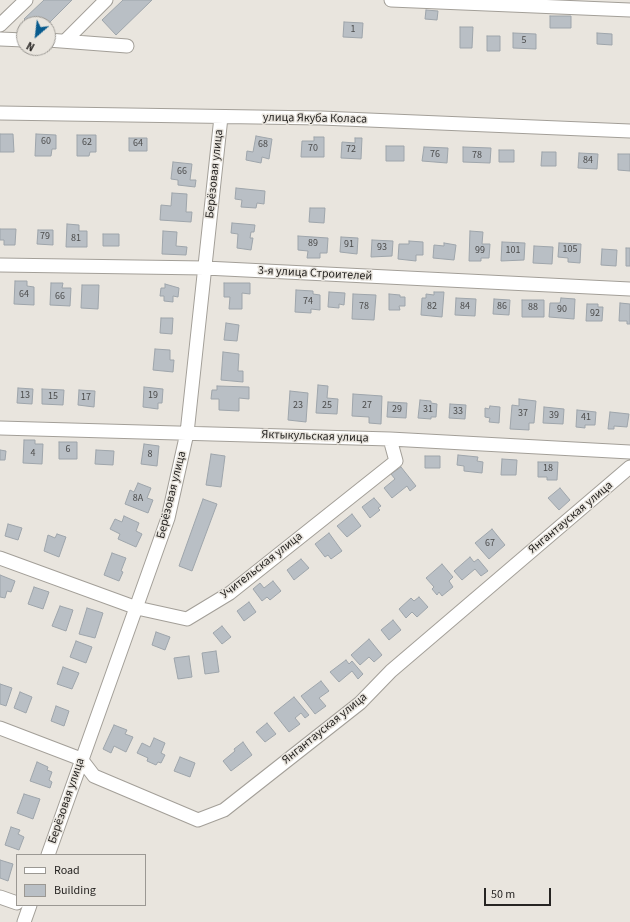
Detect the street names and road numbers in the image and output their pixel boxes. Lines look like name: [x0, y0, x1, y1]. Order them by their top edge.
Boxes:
street label: улица Якуба Коласа: [263, 111, 367, 127]
street label: Берёзовая улица: [203, 129, 227, 219]
street label: 3-я улица Строителей: [257, 264, 373, 284]
street label: Яктыкульская улица: [261, 428, 369, 446]
street label: Берёзовая улица: [154, 450, 190, 540]
street label: Янгантауская улица: [526, 479, 616, 557]
street label: Учительская улица: [218, 530, 306, 602]
street label: Янгантауская улица: [280, 690, 370, 768]
street label: Берёзовая улица: [46, 756, 88, 846]

